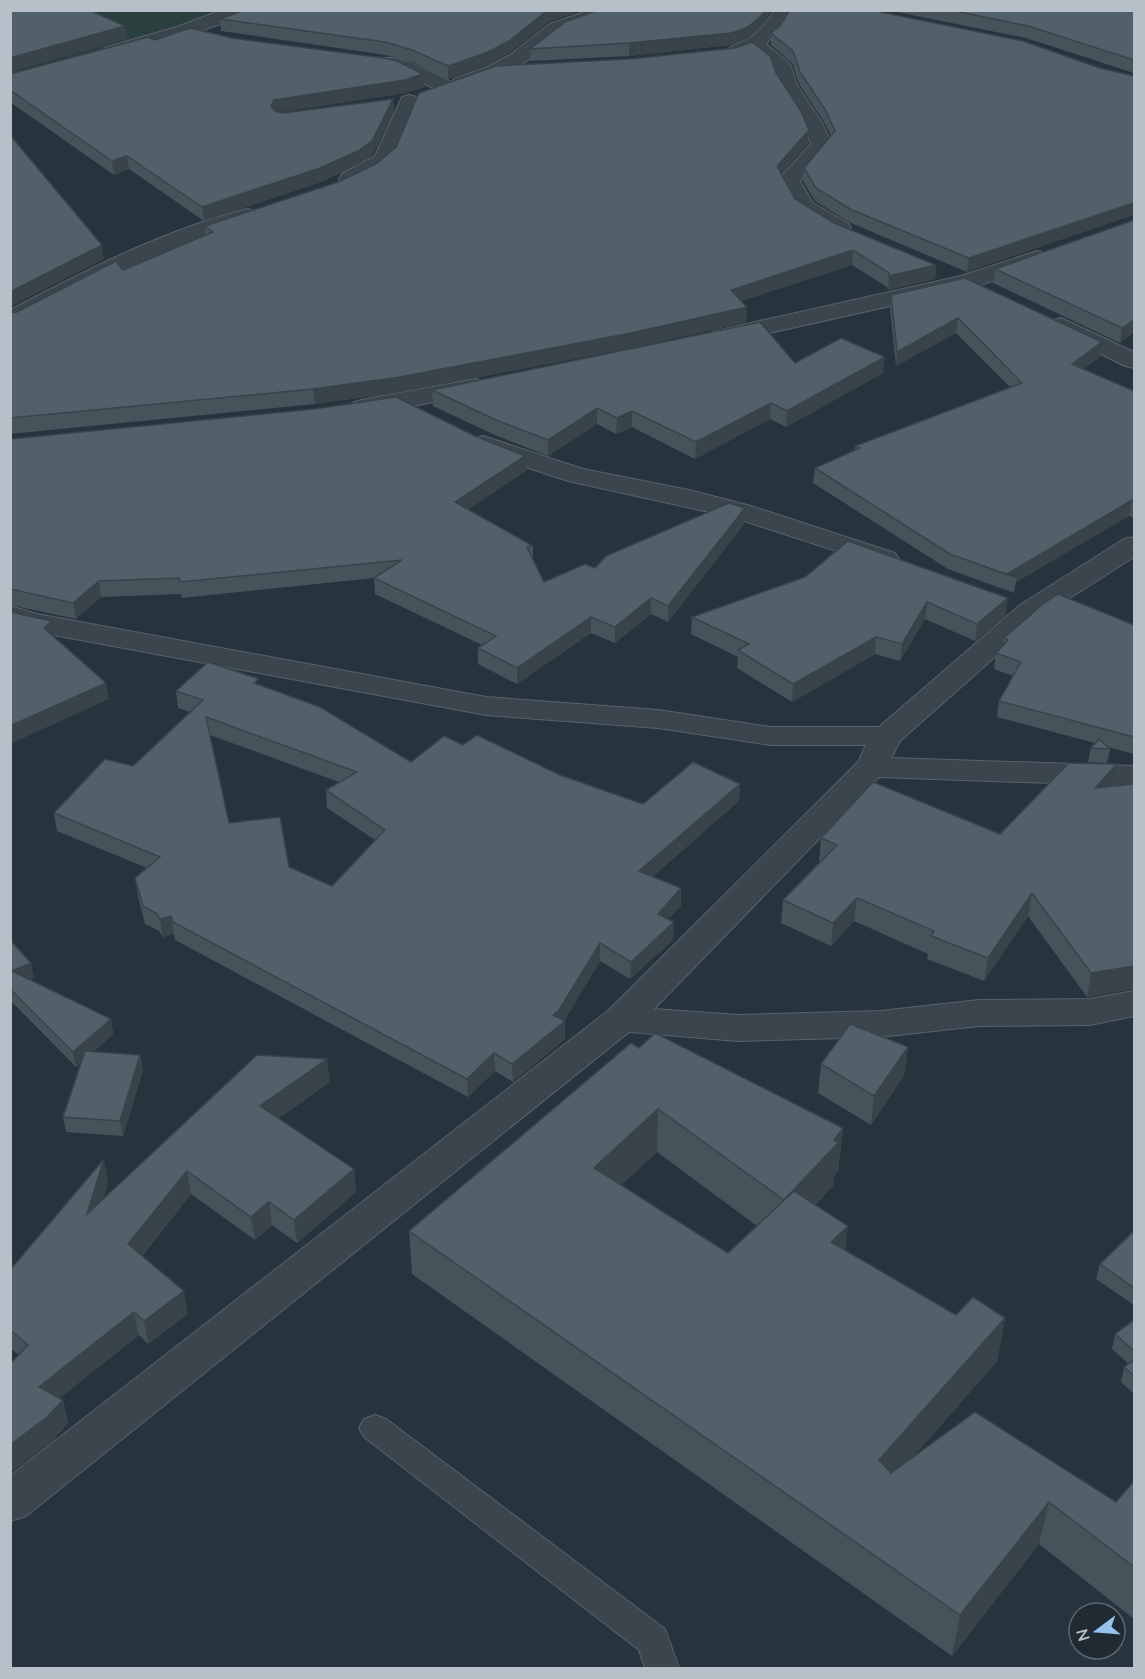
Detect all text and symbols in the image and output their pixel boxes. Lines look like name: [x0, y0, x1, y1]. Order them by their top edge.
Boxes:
north arrow: [1067, 1601, 1127, 1661]
text: N: [1071, 1626, 1096, 1644]

